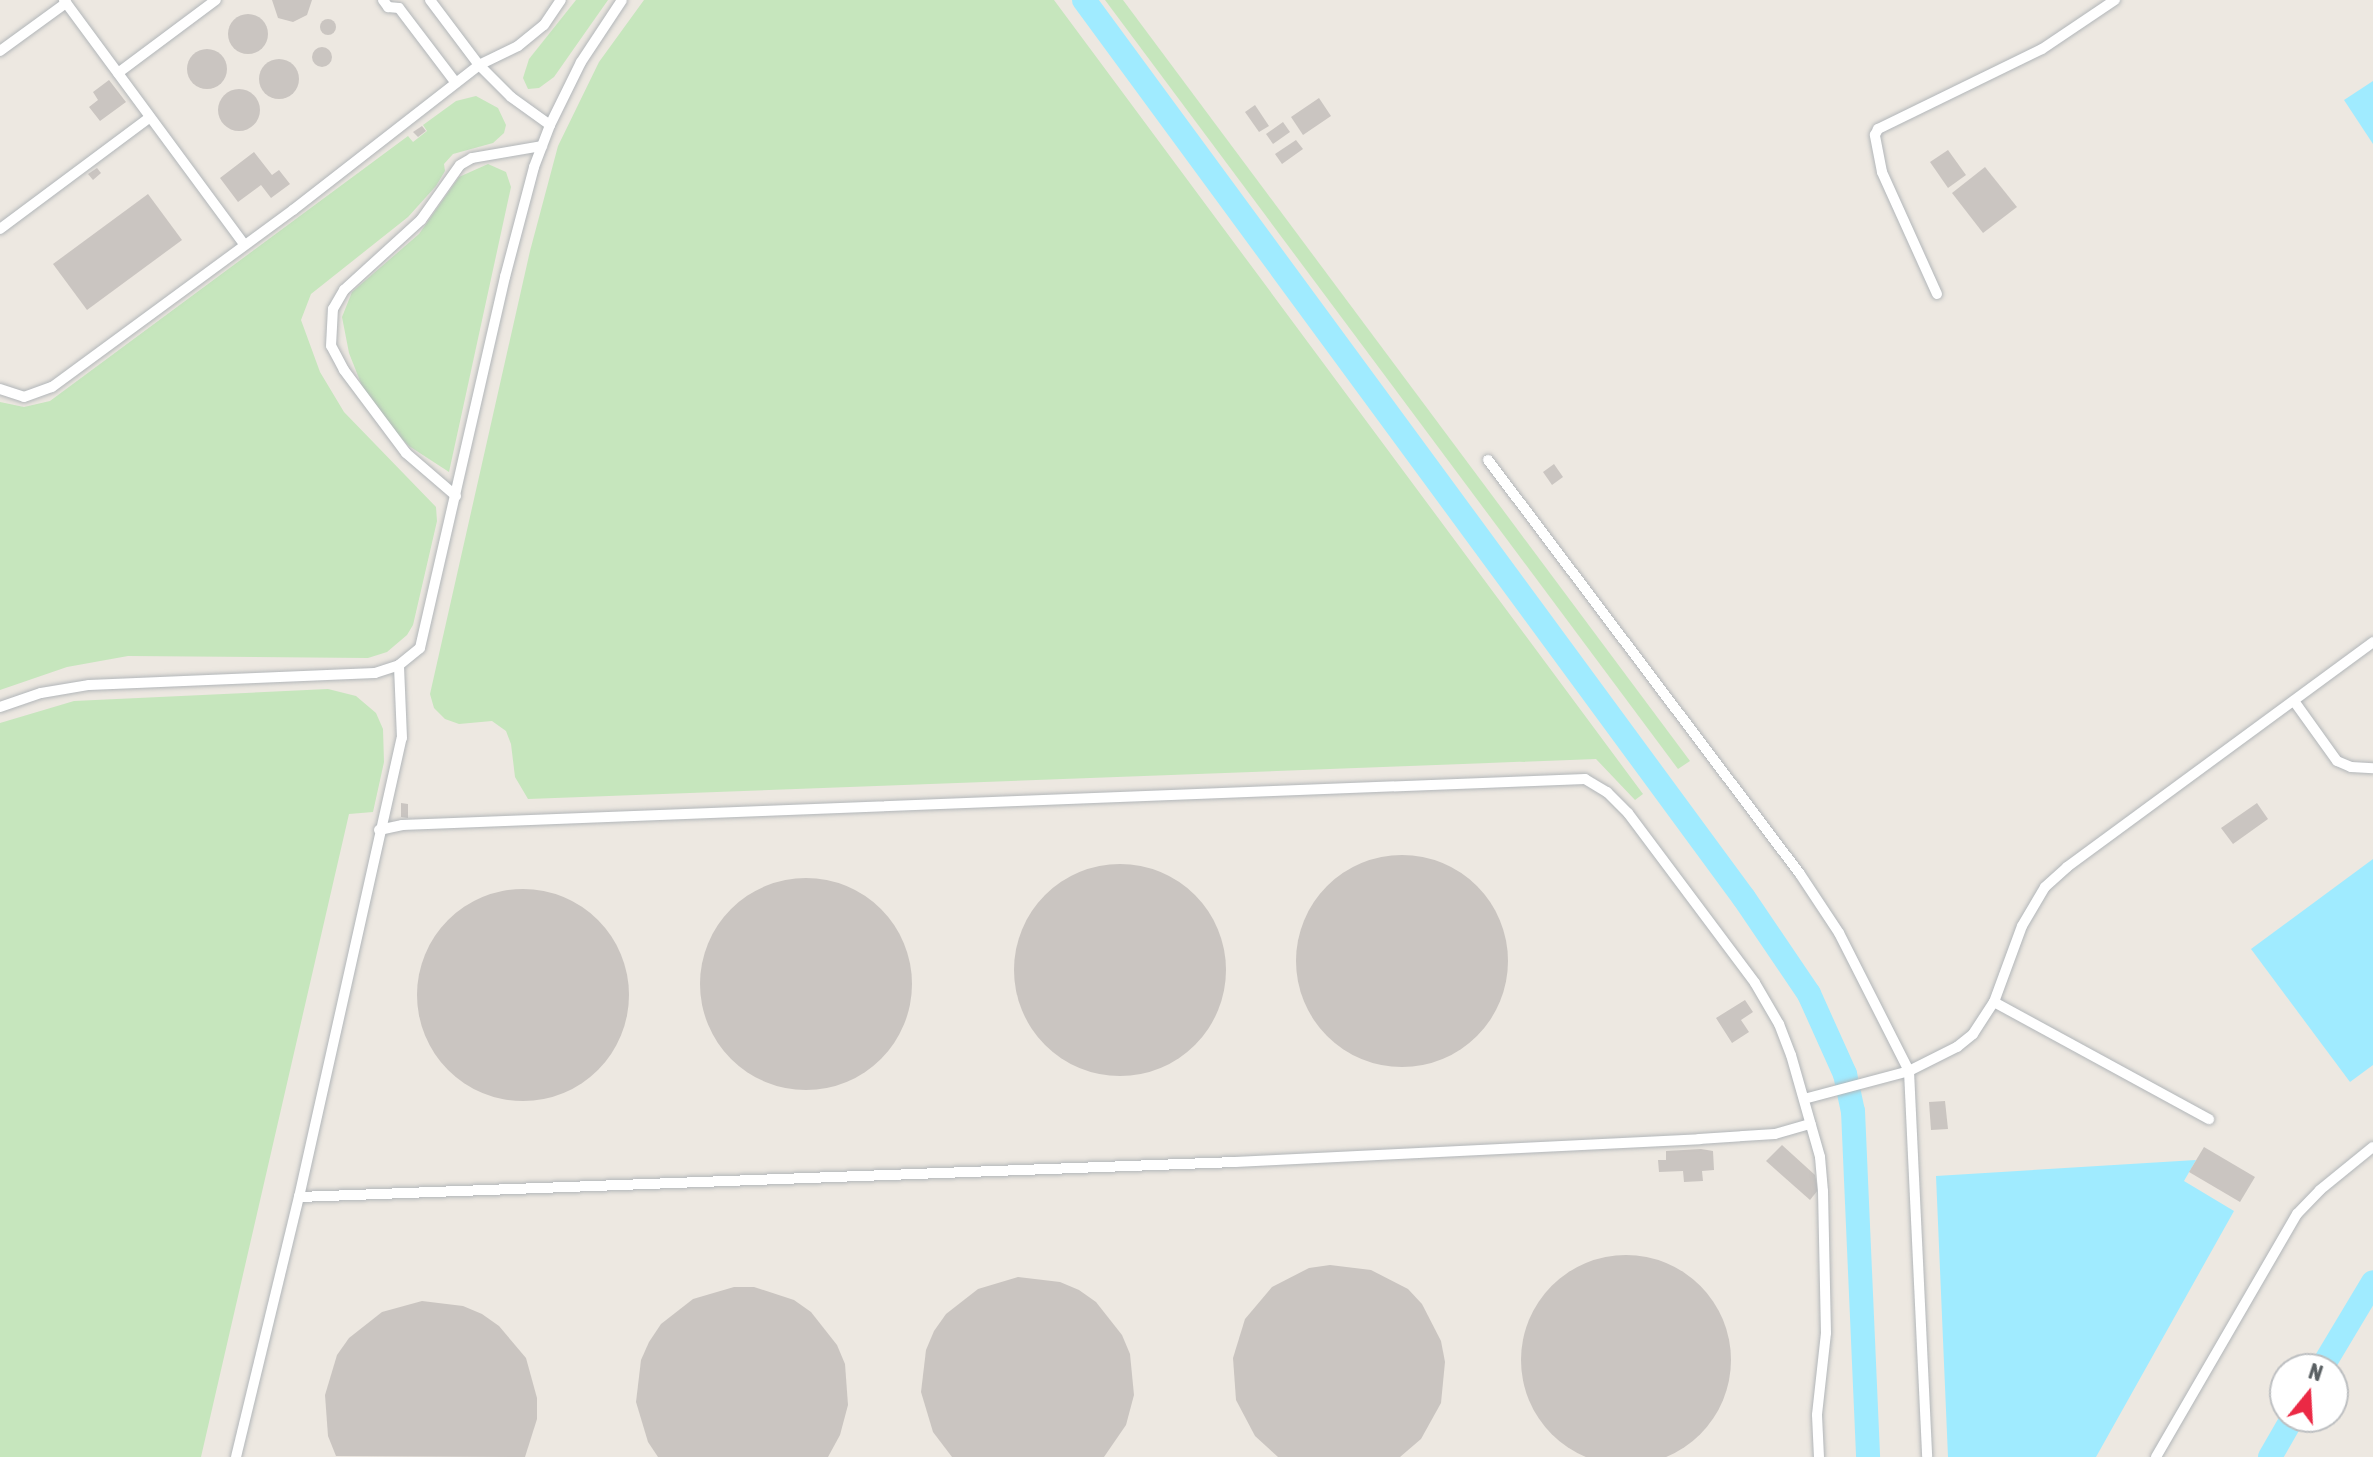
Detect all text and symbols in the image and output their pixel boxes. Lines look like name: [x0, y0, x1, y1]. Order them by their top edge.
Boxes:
north arrow: [2269, 1353, 2349, 1433]
text: N: [2306, 1358, 2326, 1386]

